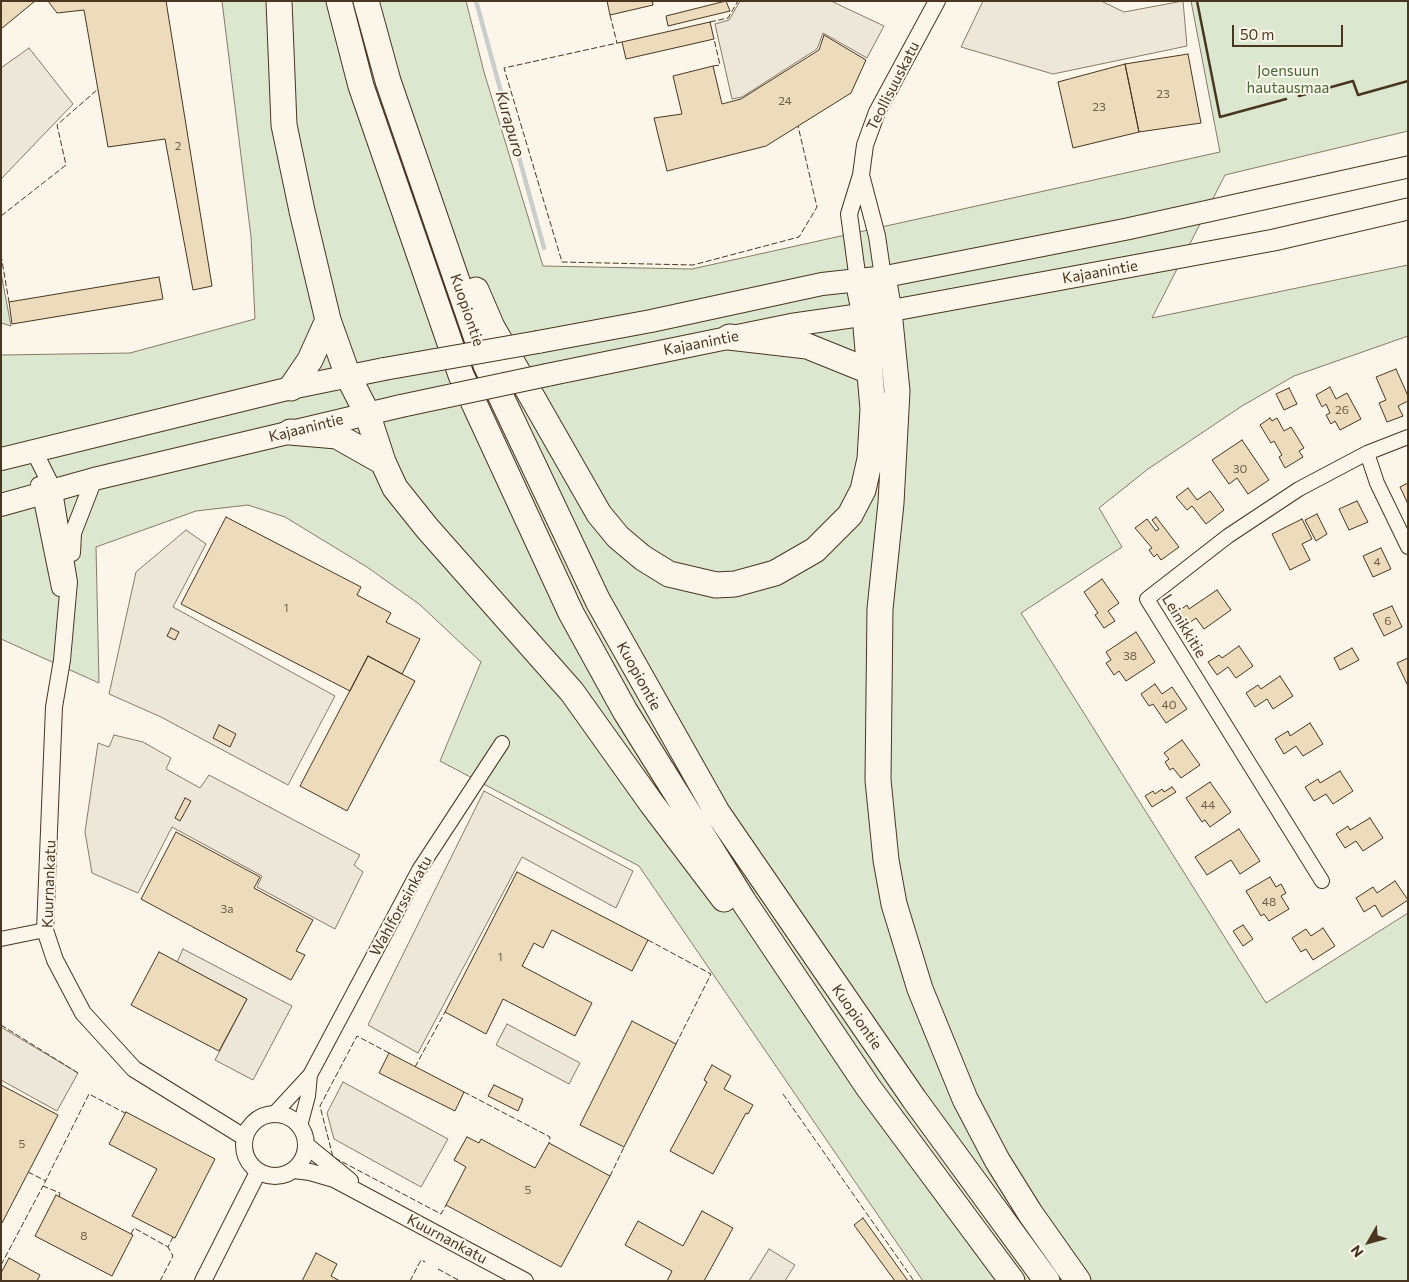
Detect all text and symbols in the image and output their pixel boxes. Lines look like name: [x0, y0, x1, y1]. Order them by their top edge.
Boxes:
scale bar: [1234, 15, 1345, 47]
text: 50 m: [1240, 25, 1274, 43]
street label: Teollisuuskatu: [863, 38, 923, 134]
park label: Joensuun hautausmaa: [1247, 62, 1329, 97]
house number: 23: [1156, 87, 1170, 101]
water label: Kurapuro: [491, 89, 529, 159]
house number: 24: [778, 94, 792, 108]
house number: 23: [1092, 100, 1106, 114]
house number: 2: [175, 139, 181, 153]
street label: Kajaanintie: [1061, 257, 1139, 287]
street label: Kuopiontie: [446, 271, 488, 349]
street label: Kajaanintie: [662, 327, 740, 359]
house number: 26: [1335, 403, 1349, 417]
street label: Kajaanintie: [267, 410, 345, 446]
house number: 30: [1233, 462, 1247, 476]
house number: 4: [1373, 555, 1381, 569]
street label: Leinikkitie: [1158, 591, 1210, 661]
house number: 1: [283, 601, 289, 615]
house number: 6: [1384, 614, 1392, 628]
street label: Kuopiontie: [613, 639, 665, 713]
house number: 38: [1123, 649, 1137, 663]
house number: 40: [1161, 698, 1177, 712]
house number: 44: [1201, 798, 1215, 812]
street label: Kuurnankatu: [38, 840, 60, 928]
street label: Wahlforssinkatu: [366, 853, 436, 959]
house number: 48: [1262, 895, 1276, 909]
house number: 3a: [220, 902, 234, 916]
house number: 1: [497, 950, 503, 964]
street label: Kuopiontie: [828, 981, 886, 1053]
house number: 5: [19, 1137, 25, 1151]
house number: 5: [525, 1183, 531, 1197]
street label: Kuurnankatu: [404, 1210, 490, 1268]
north arrow: [1344, 1217, 1394, 1267]
house number: 8: [80, 1229, 88, 1243]
text: N: [1347, 1242, 1367, 1261]

